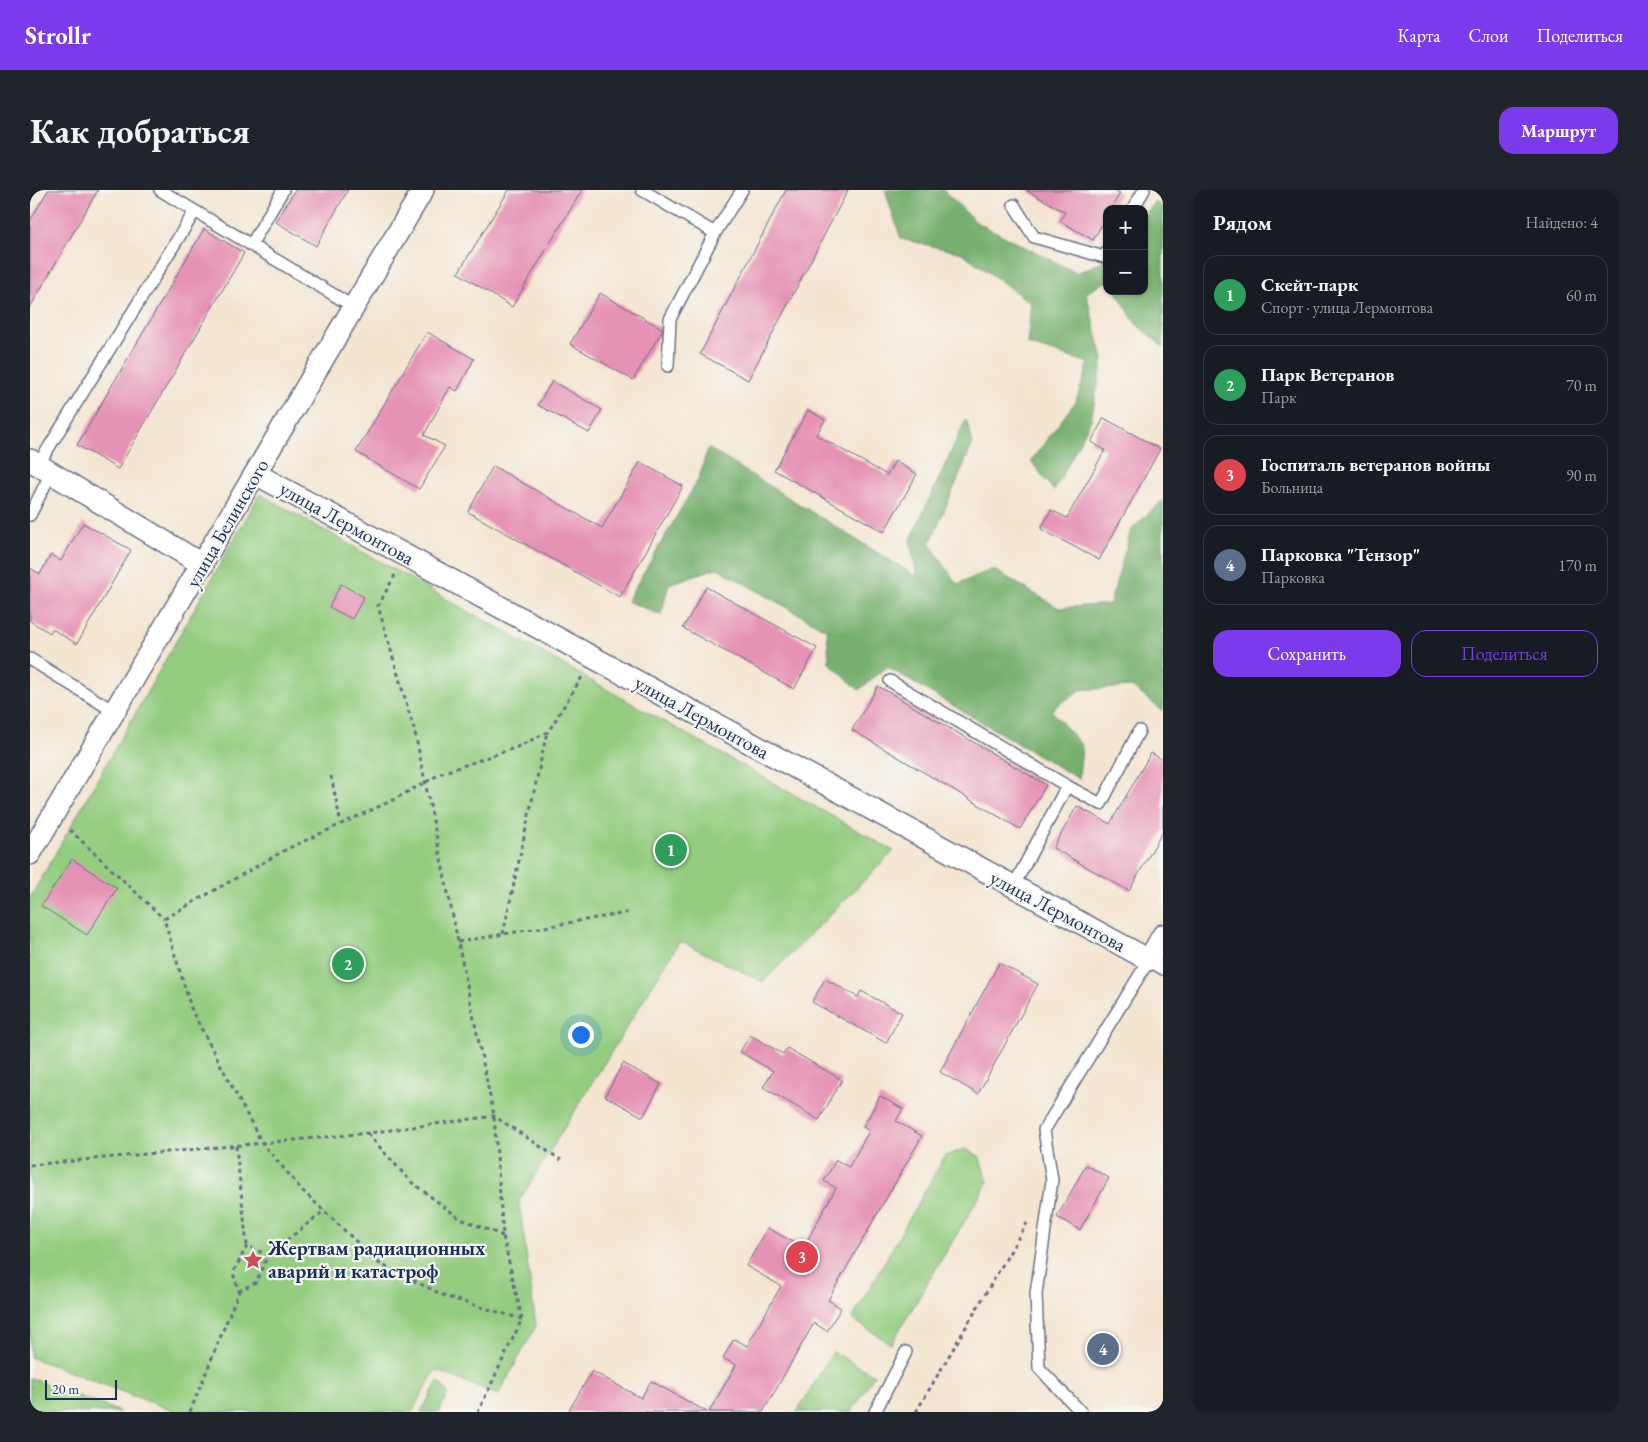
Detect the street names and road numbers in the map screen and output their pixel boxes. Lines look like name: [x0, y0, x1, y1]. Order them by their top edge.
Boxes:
street label: улица Белинского: [180, 454, 274, 592]
street label: улица Лермонтова: [275, 475, 419, 571]
street label: улица Лермонтова: [630, 669, 774, 765]
street label: улица Лермонтова: [986, 864, 1130, 958]

